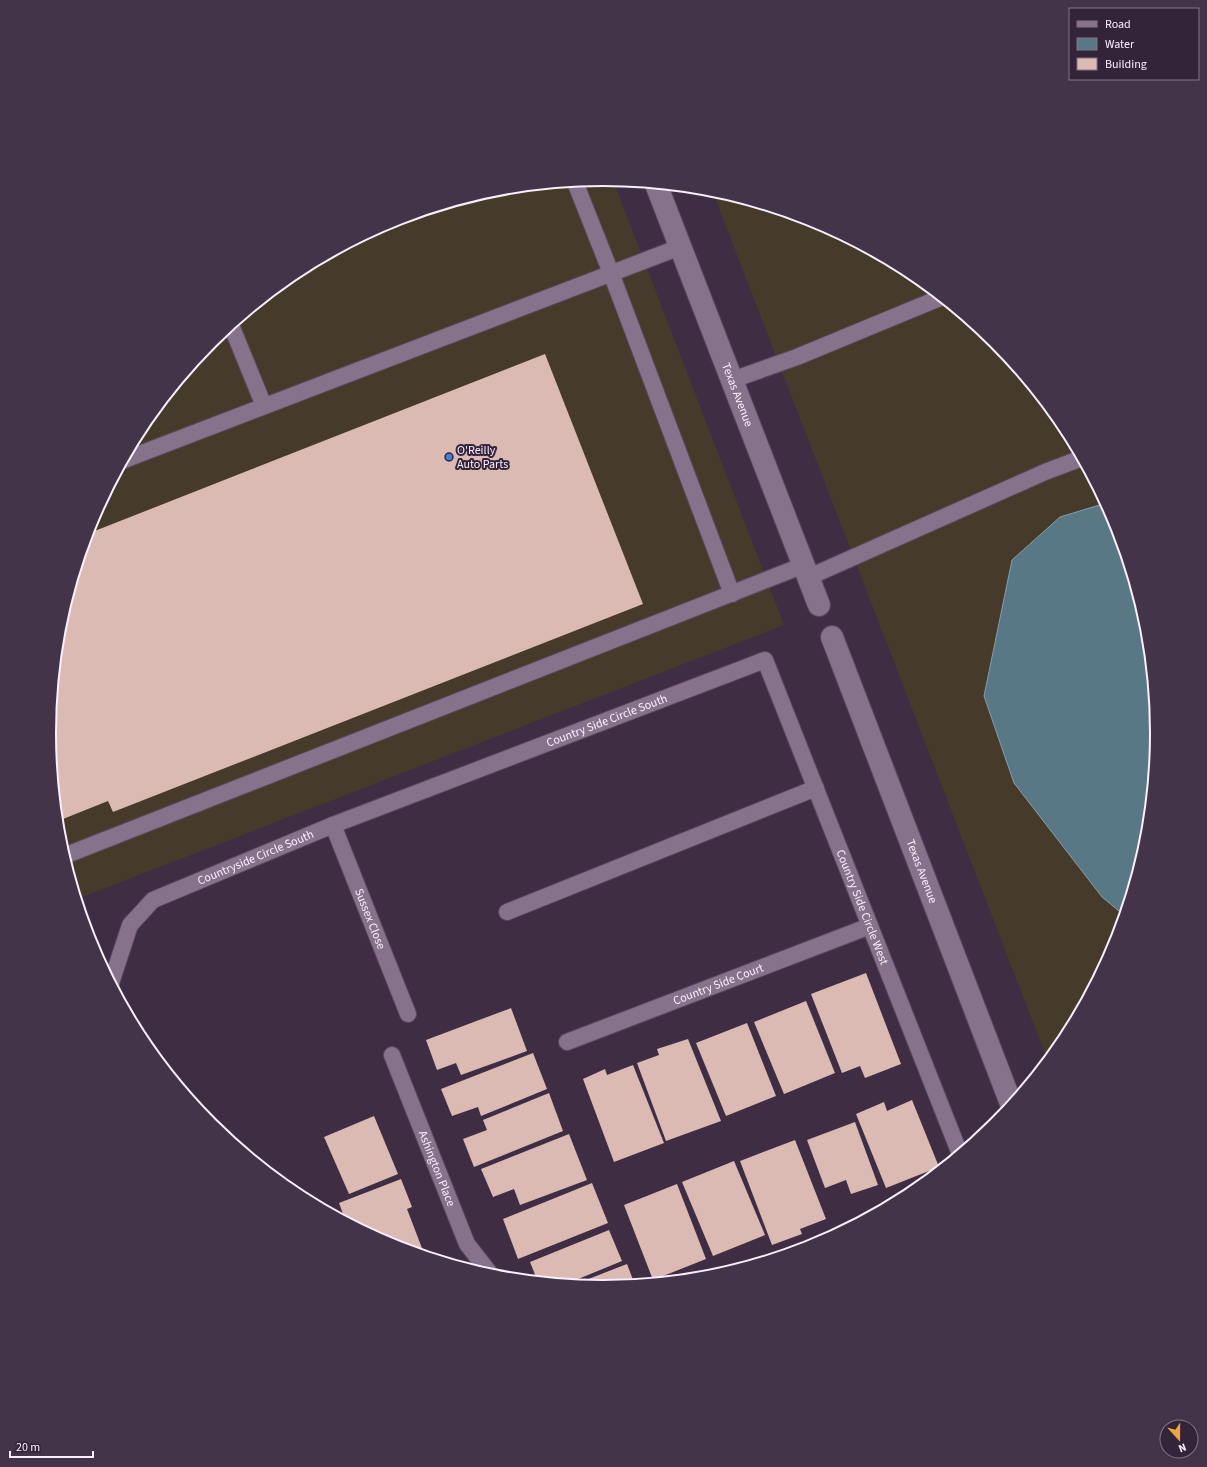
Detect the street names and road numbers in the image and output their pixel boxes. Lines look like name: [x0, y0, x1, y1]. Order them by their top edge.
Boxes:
street label: Texas Avenue: [717, 361, 757, 429]
street label: Country Side Circle South: [544, 690, 670, 752]
street label: Countryside Circle South: [195, 826, 316, 890]
street label: Texas Avenue: [901, 837, 941, 906]
street label: Country Side Circle West: [832, 847, 892, 967]
street label: Sussex Close: [350, 886, 390, 952]
street label: Country Side Court: [671, 960, 766, 1010]
street label: Ashington Place: [414, 1128, 459, 1209]

